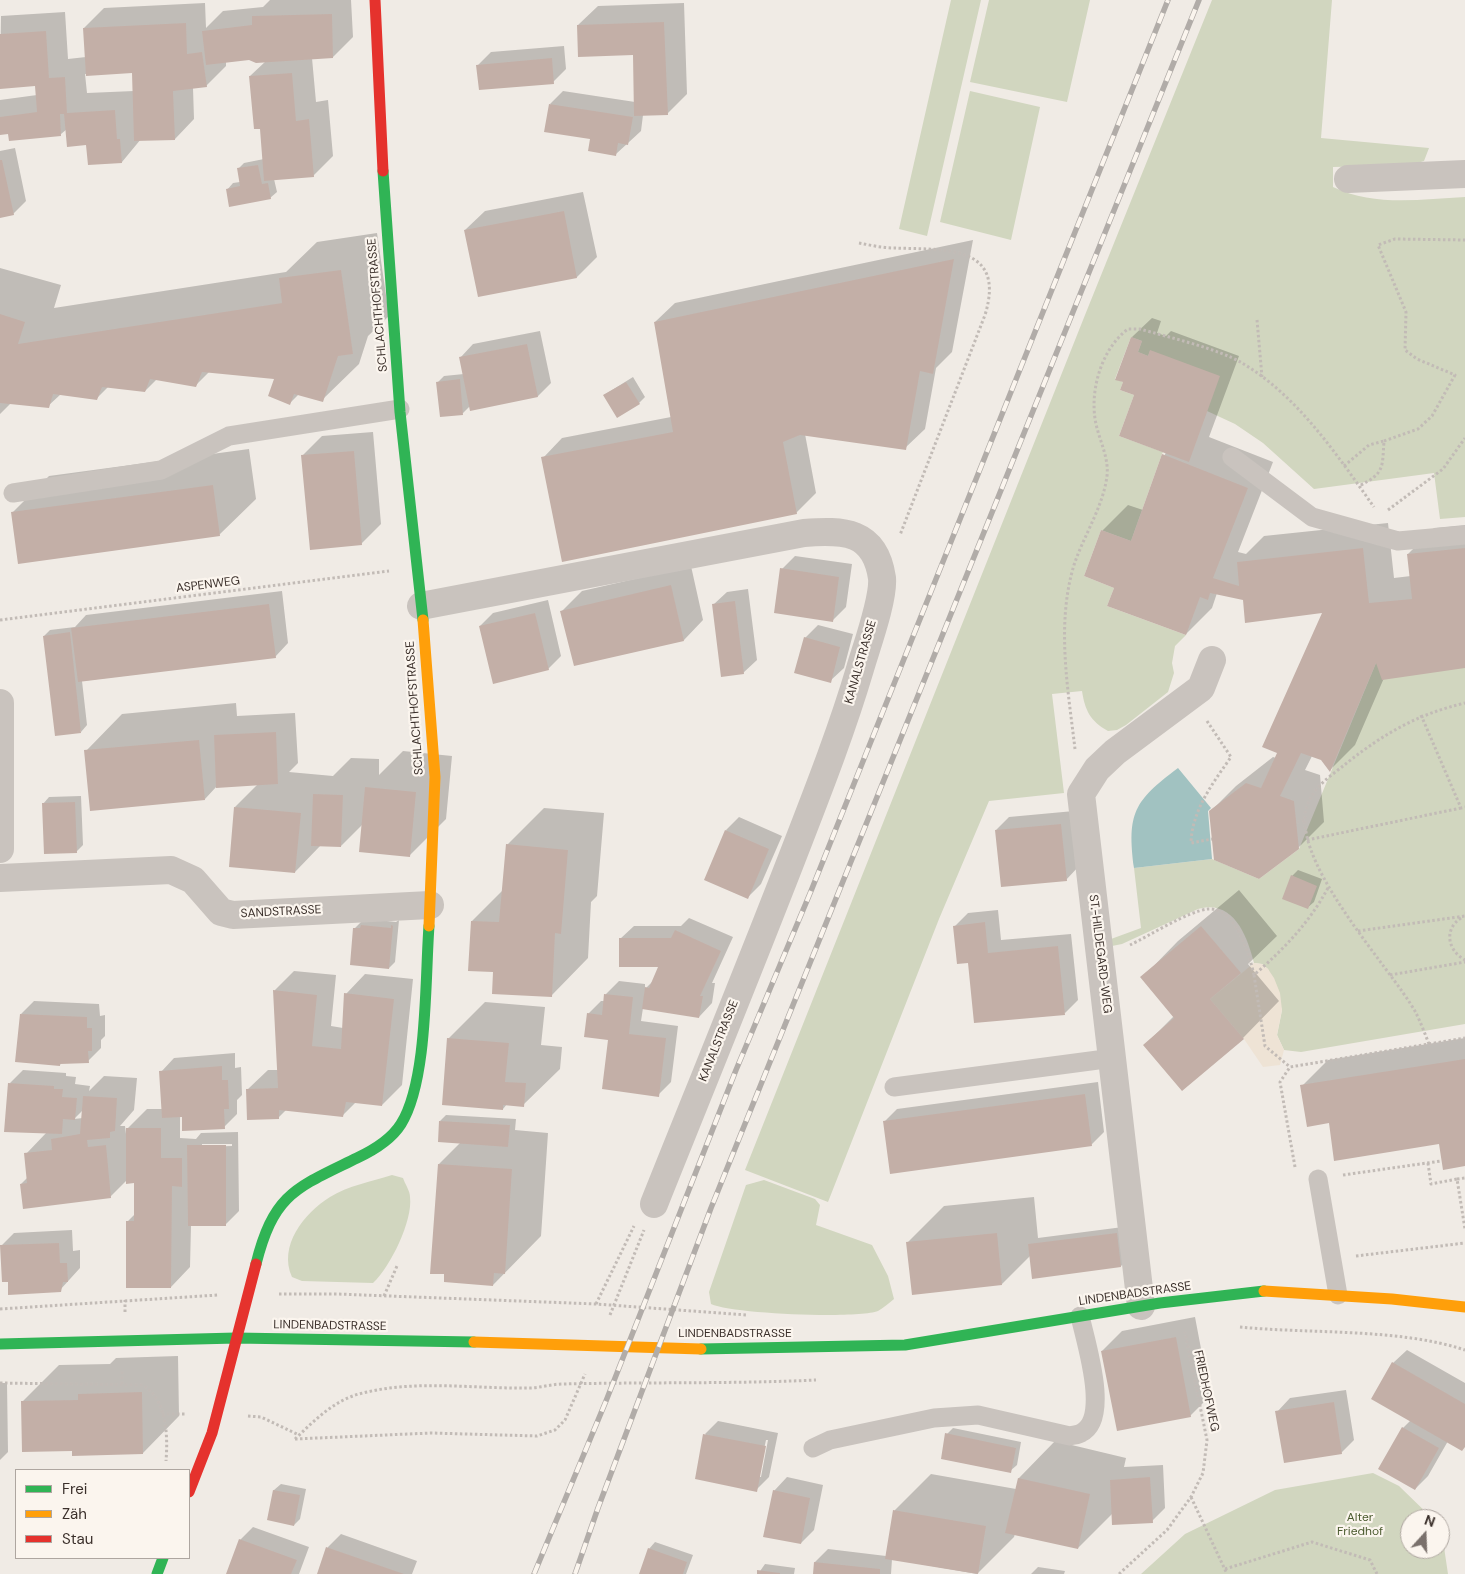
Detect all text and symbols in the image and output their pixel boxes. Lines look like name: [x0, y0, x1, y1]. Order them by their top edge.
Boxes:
street label: SCHLACHTHOFSTRASSE: [365, 238, 391, 372]
street label: ASPENWEG: [175, 574, 241, 596]
street label: KANALSTRASSE: [842, 618, 880, 706]
street label: SCHLACHTHOFSTRASSE: [403, 641, 427, 775]
street label: ST.-HILDEGARD-WEG: [1086, 894, 1114, 1014]
street label: SANDSTRASSE: [240, 903, 322, 921]
street label: KANALSTRASSE: [696, 998, 742, 1084]
street label: LINDENBADSTRASSE: [1078, 1279, 1192, 1309]
street label: LINDENBADSTRASSE: [273, 1318, 387, 1334]
street label: LINDENBADSTRASSE: [678, 1327, 792, 1341]
street label: FRIEDHOFWEG: [1190, 1349, 1222, 1433]
legend: [15, 1469, 190, 1559]
text: Frei: [62, 1479, 87, 1499]
text: Zäh: [62, 1504, 87, 1524]
north arrow: [1400, 1509, 1450, 1559]
park label: Alter Friedhof: [1337, 1511, 1383, 1539]
text: N: [1422, 1511, 1438, 1531]
text: Stau: [62, 1529, 93, 1549]

